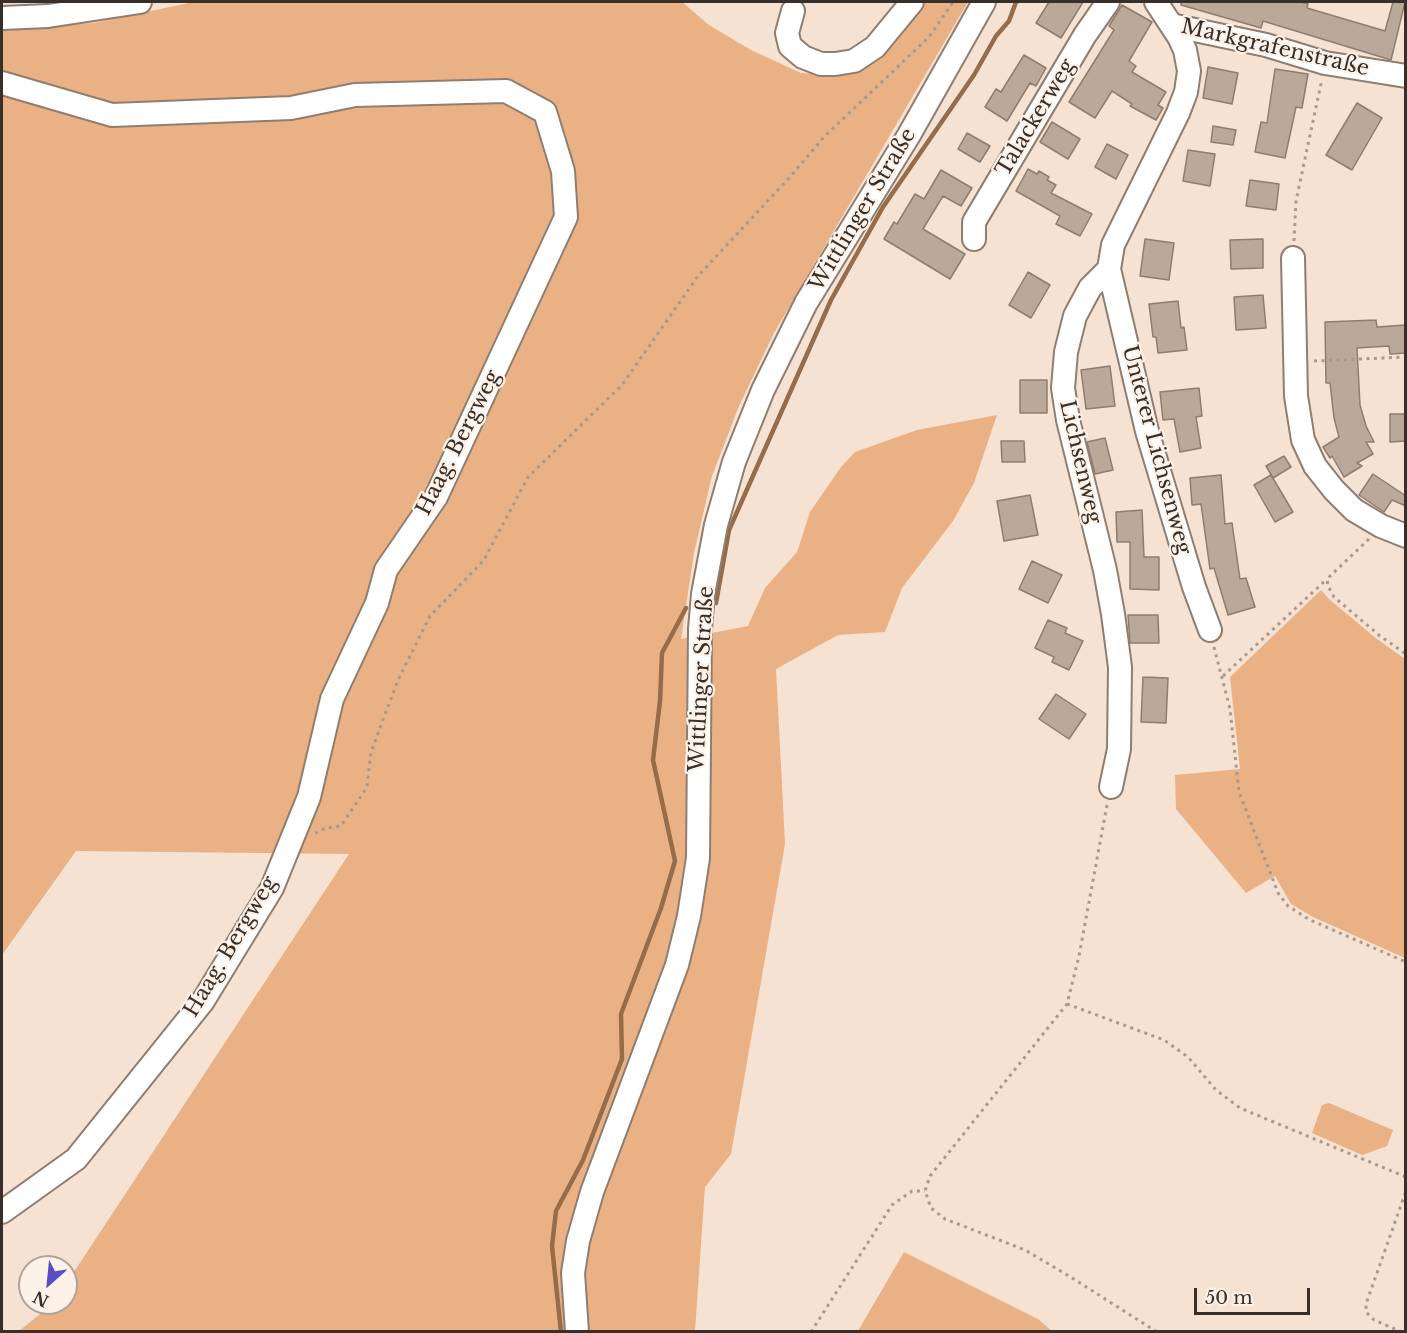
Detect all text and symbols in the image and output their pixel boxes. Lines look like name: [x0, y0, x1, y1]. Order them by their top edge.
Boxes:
street label: Markgrafenstraße: [1179, 14, 1371, 82]
street label: Talackerweg: [991, 55, 1081, 181]
street label: Wittlinger Straße: [804, 124, 922, 296]
street label: Unterer Lichsenweg: [1116, 343, 1196, 557]
street label: Haag. Bergweg: [412, 366, 506, 520]
street label: Lichsenweg: [1054, 398, 1106, 526]
street label: Wittlinger Straße: [685, 585, 719, 773]
street label: Haag. Bergweg: [179, 872, 283, 1022]
north arrow: [18, 1255, 78, 1315]
scale bar: [1197, 1276, 1312, 1314]
text: N: [29, 1287, 52, 1312]
text: 50 m: [1205, 1287, 1253, 1309]

